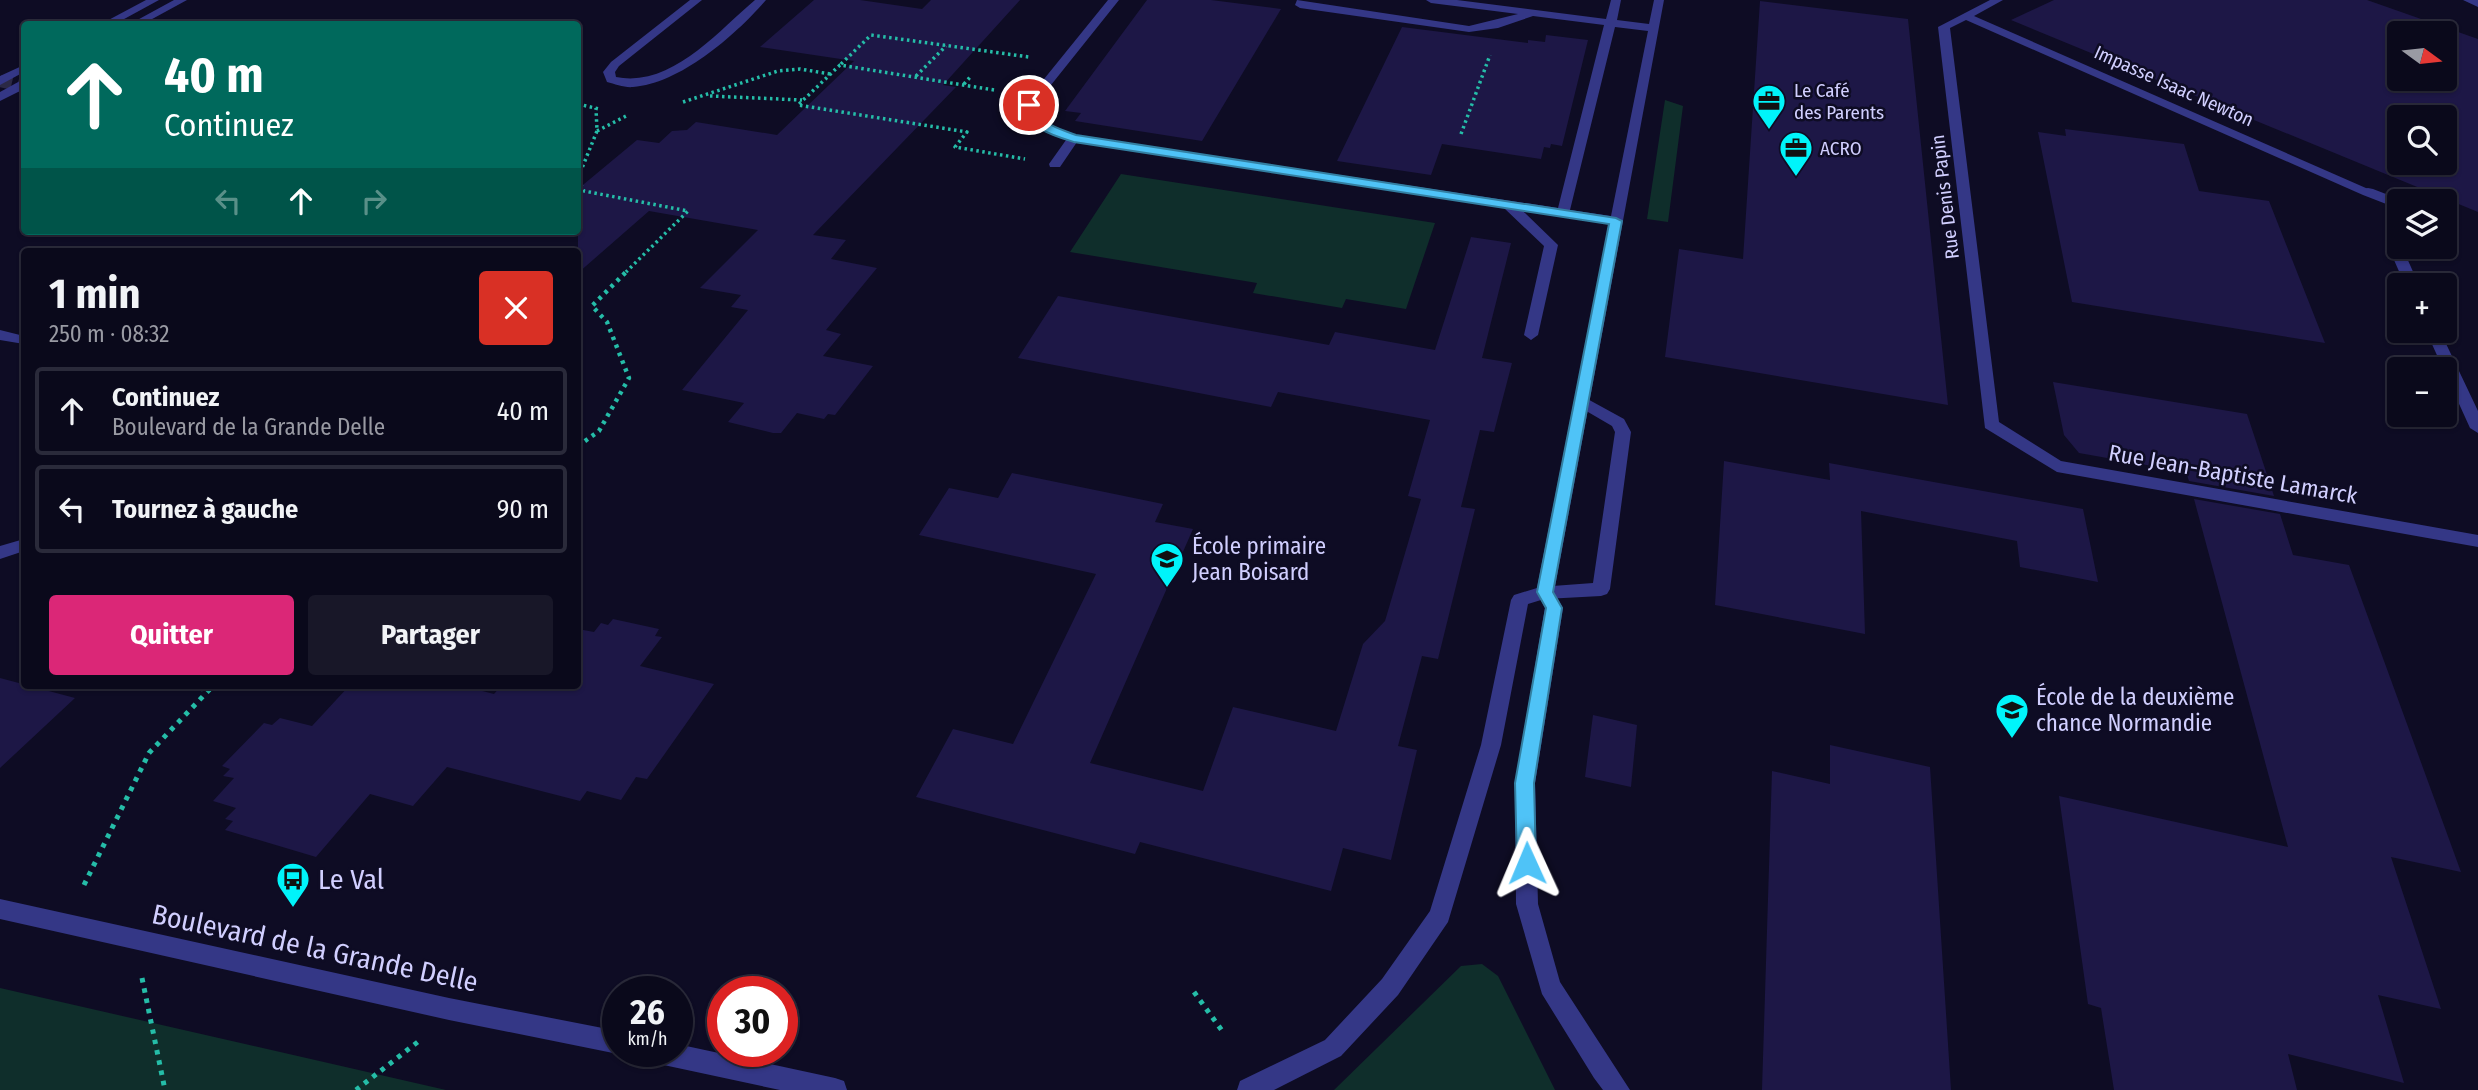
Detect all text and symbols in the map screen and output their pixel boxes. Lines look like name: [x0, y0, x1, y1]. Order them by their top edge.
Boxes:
north arrow: [2387, 21, 2457, 91]
map controls: [2387, 21, 2457, 427]
street label: Impasse Isaac Newton: [2091, 41, 2257, 131]
text: 40 m: [164, 46, 264, 105]
icon: ahead: [49, 49, 140, 140]
pin: [999, 75, 1059, 135]
place label: Le Café des Parents: [1794, 79, 1884, 124]
office icon: Le Café des Parents: [1750, 82, 1788, 131]
icon: arrive: [1010, 86, 1048, 124]
button: search: [2387, 105, 2457, 175]
text: Continuez: [164, 106, 294, 144]
office icon: ACRO: [1777, 129, 1815, 178]
street label: Rue Denis Papin: [1926, 134, 1964, 260]
place label: ACRO: [1820, 137, 1862, 160]
icon: left: [209, 182, 247, 220]
icon: ahead: [282, 182, 320, 220]
icon: right: [355, 182, 393, 220]
button: layers: [2387, 189, 2457, 259]
text: 1 min: [49, 269, 140, 319]
button: close: [479, 271, 553, 345]
button: +: [2387, 273, 2457, 343]
text: 250 m · 08:32: [49, 320, 169, 348]
button: −: [2387, 357, 2457, 427]
text: Continuez: [112, 382, 219, 413]
icon: ahead: [53, 392, 91, 430]
text: 40 m: [497, 396, 549, 427]
text: Boulevard de la Grande Delle: [112, 413, 385, 441]
street label: Rue Jean-Baptiste Lamarck: [2106, 438, 2360, 510]
icon: left: [53, 490, 91, 528]
text: Tournez à gauche: [112, 494, 298, 525]
text: 90 m: [497, 494, 549, 525]
place label: École primaire Jean Boisard: [1192, 531, 1326, 586]
school or university icon: École primaire Jean Boisard: [1148, 540, 1186, 589]
button: Quitter: [49, 595, 294, 675]
button: Partager: [308, 595, 553, 675]
place label: École de la deuxième chance Normandie: [2036, 682, 2234, 737]
school or university icon: École de la deuxième chance Normandie: [1993, 691, 2031, 740]
position arrow: [1490, 826, 1564, 900]
bus stop icon: Le Val: [274, 860, 312, 909]
place label: Le Val: [318, 863, 384, 896]
street label: Boulevard de la Grande Delle: [149, 897, 481, 999]
speed limit sign: 30: [707, 976, 798, 1067]
text: 26: [630, 991, 665, 1033]
text: km/h: [627, 1028, 668, 1050]

